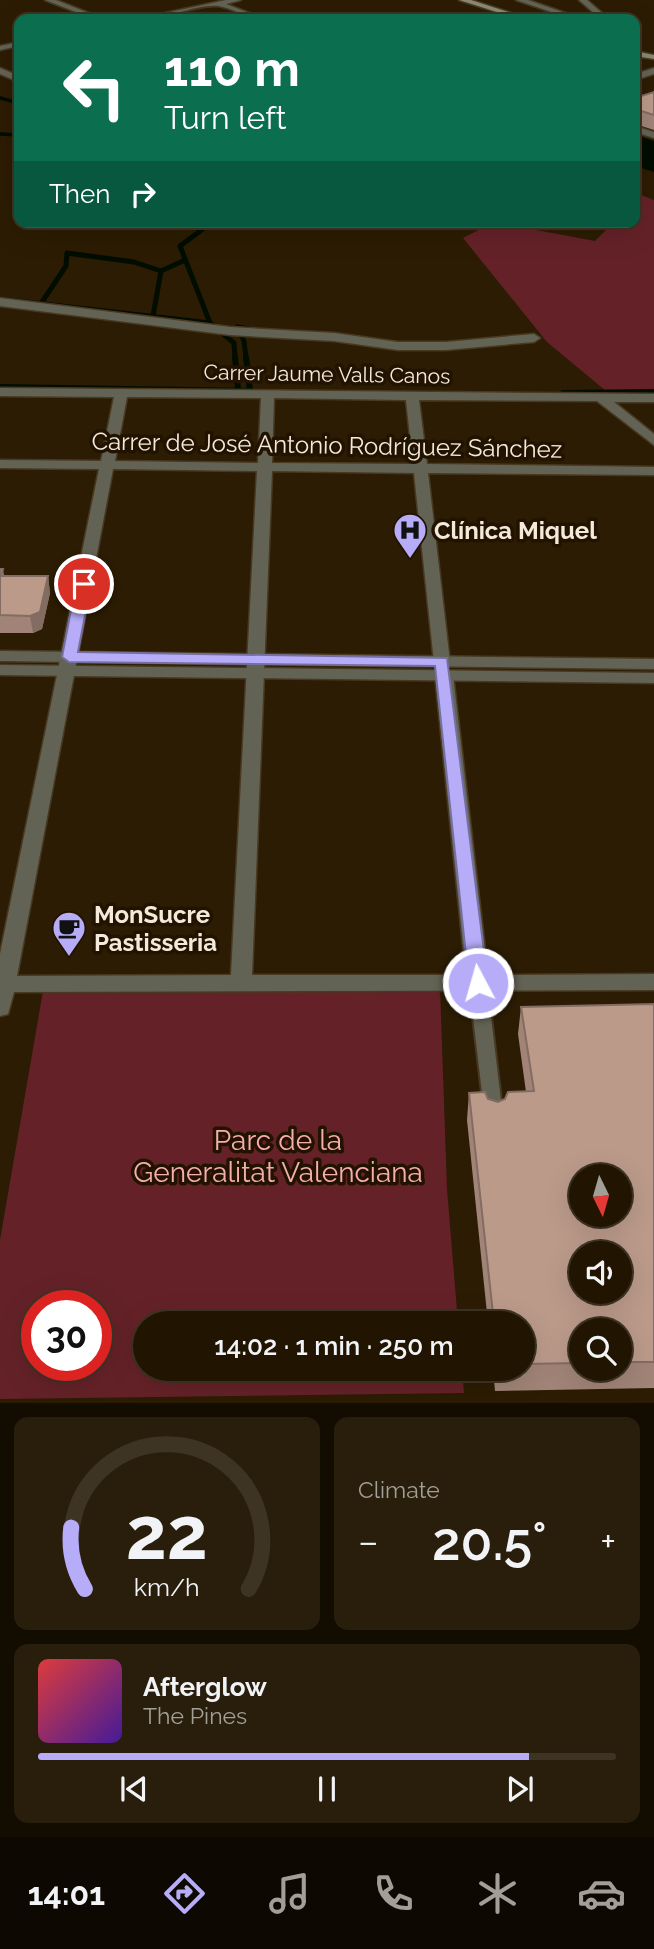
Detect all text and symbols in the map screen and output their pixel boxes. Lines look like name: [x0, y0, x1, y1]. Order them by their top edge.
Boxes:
text: 110 m: [164, 40, 300, 97]
icon: left: [49, 42, 140, 133]
text: Turn left: [164, 99, 286, 136]
icon: right: [124, 175, 162, 213]
text: Then: [49, 179, 110, 209]
street label: Carrer Jaume Valls Canos: [203, 359, 451, 389]
street label: Carrer de José Antonio Rodríguez Sánchez: [91, 426, 563, 464]
hospital icon: Clínica Miquel: [391, 511, 429, 560]
place label: Clínica Miquel: [434, 516, 597, 545]
pin: [54, 554, 114, 614]
icon: arrive: [65, 565, 103, 603]
place label: MonSucre Pastisseria: [94, 900, 217, 957]
cafe icon: MonSucre Pastisseria: [50, 909, 88, 958]
position arrow: [441, 946, 515, 1020]
park label: Parc de la Generalitat Valenciana: [133, 1124, 423, 1189]
north arrow: [569, 1164, 632, 1227]
map controls: [569, 1164, 632, 1381]
button: sound: [569, 1241, 632, 1304]
speed limit sign: 30: [21, 1290, 112, 1381]
button: search: [569, 1318, 632, 1381]
text: 14:02 · 1 min · 250 m: [214, 1331, 454, 1361]
text: Climate: [358, 1476, 440, 1503]
text: 22: [126, 1492, 208, 1577]
text: 20.5°: [432, 1511, 547, 1572]
text: −: [358, 1519, 378, 1564]
text: +: [600, 1519, 616, 1564]
text: km/h: [134, 1572, 200, 1602]
text: Afterglow: [143, 1672, 267, 1702]
text: The Pines: [143, 1702, 247, 1729]
icon: previous: [115, 1770, 153, 1808]
icon: pause: [308, 1770, 346, 1808]
icon: next: [501, 1770, 539, 1808]
icon: directions: [160, 1869, 209, 1918]
icon: music: [265, 1869, 314, 1918]
icon: phone: [369, 1869, 418, 1918]
icon: climate: [473, 1869, 522, 1918]
icon: car: [577, 1869, 626, 1918]
text: 14:01: [28, 1875, 105, 1912]

